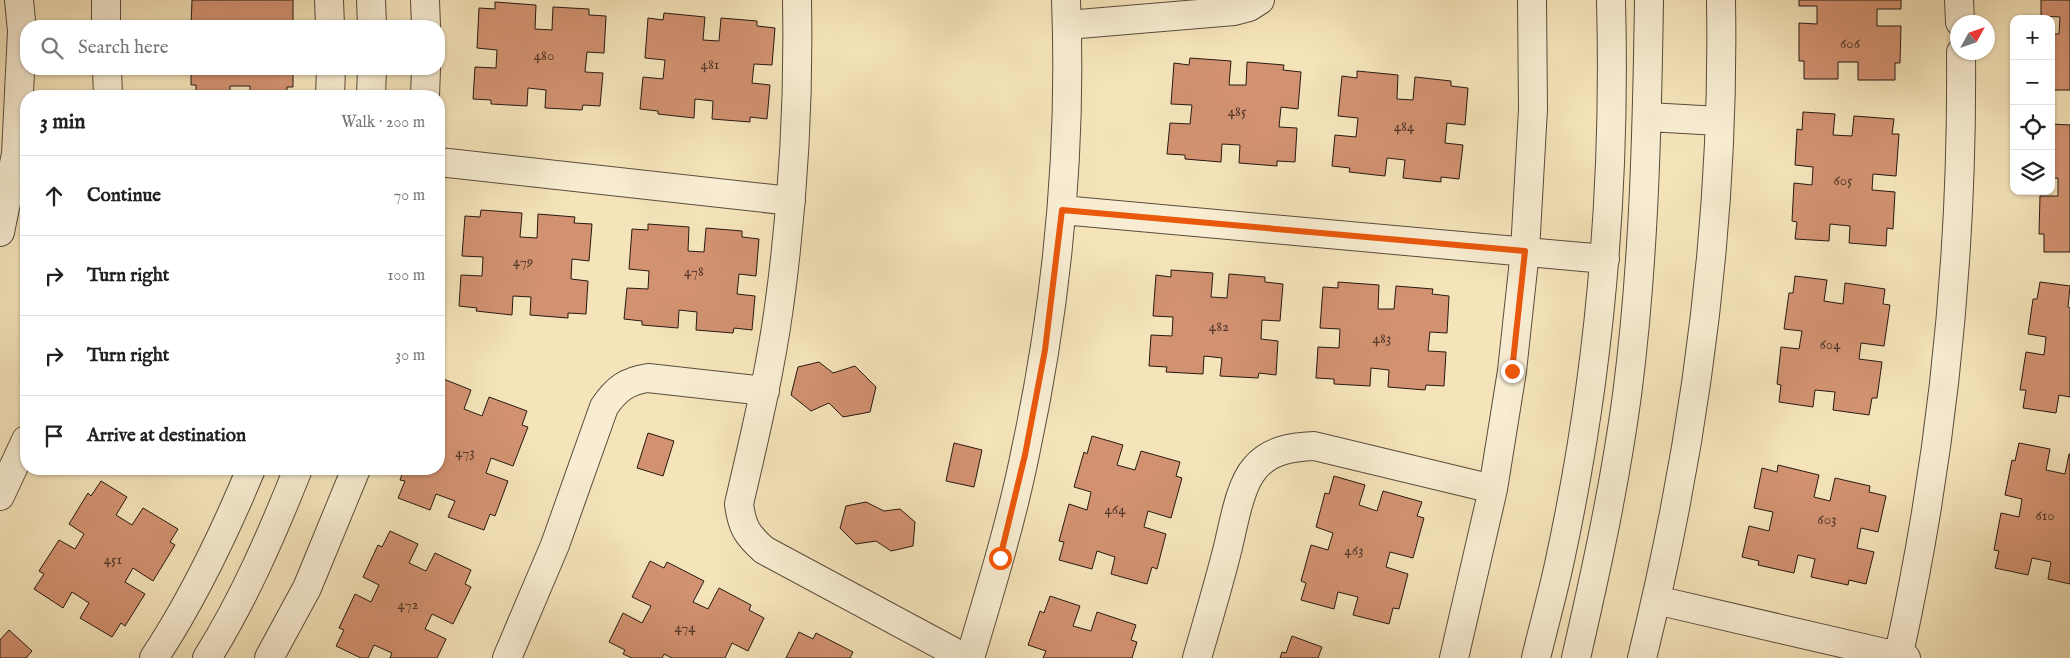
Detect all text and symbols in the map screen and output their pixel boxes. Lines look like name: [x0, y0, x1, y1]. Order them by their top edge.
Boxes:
north arrow: [1950, 15, 1995, 60]
map controls: [2010, 15, 2055, 195]
button: +: [2010, 15, 2055, 60]
search box: [20, 20, 445, 75]
icon: search: [38, 34, 66, 62]
house number: 606: [1840, 34, 1861, 53]
text: Search here: [78, 36, 169, 60]
house number: 480: [534, 46, 554, 65]
house number: 481: [701, 55, 719, 74]
button: −: [2010, 60, 2055, 105]
house number: 485: [1228, 102, 1247, 121]
button: locate: [2010, 105, 2055, 150]
text: 3 min: [40, 109, 85, 136]
text: Walk · 200 m: [341, 113, 425, 133]
house number: 484: [1394, 117, 1415, 136]
button: layers: [2010, 150, 2055, 195]
house number: 605: [1833, 171, 1853, 190]
icon: ahead: [40, 182, 68, 210]
text: Continue: [87, 184, 161, 208]
text: 70 m: [394, 186, 425, 206]
house number: 479: [513, 252, 533, 271]
icon: right: [40, 262, 68, 290]
house number: 478: [684, 262, 704, 281]
text: Turn right: [87, 264, 169, 288]
text: 100 m: [388, 266, 425, 286]
house number: 482: [1209, 317, 1229, 336]
house number: 483: [1373, 329, 1391, 348]
house number: 604: [1819, 335, 1841, 354]
icon: right: [40, 342, 68, 370]
text: Turn right: [87, 344, 169, 368]
text: 30 m: [395, 346, 425, 366]
route end: [1501, 360, 1524, 383]
icon: arrive: [40, 422, 68, 450]
text: Arrive at destination: [87, 424, 246, 448]
house number: 473: [455, 443, 475, 462]
house number: 464: [1104, 500, 1126, 519]
house number: 610: [2035, 506, 2055, 525]
house number: 603: [1817, 510, 1837, 529]
house number: 463: [1344, 541, 1364, 560]
route start: [989, 547, 1012, 570]
house number: 451: [104, 550, 122, 569]
house number: 472: [398, 595, 418, 614]
house number: 474: [674, 618, 696, 637]

